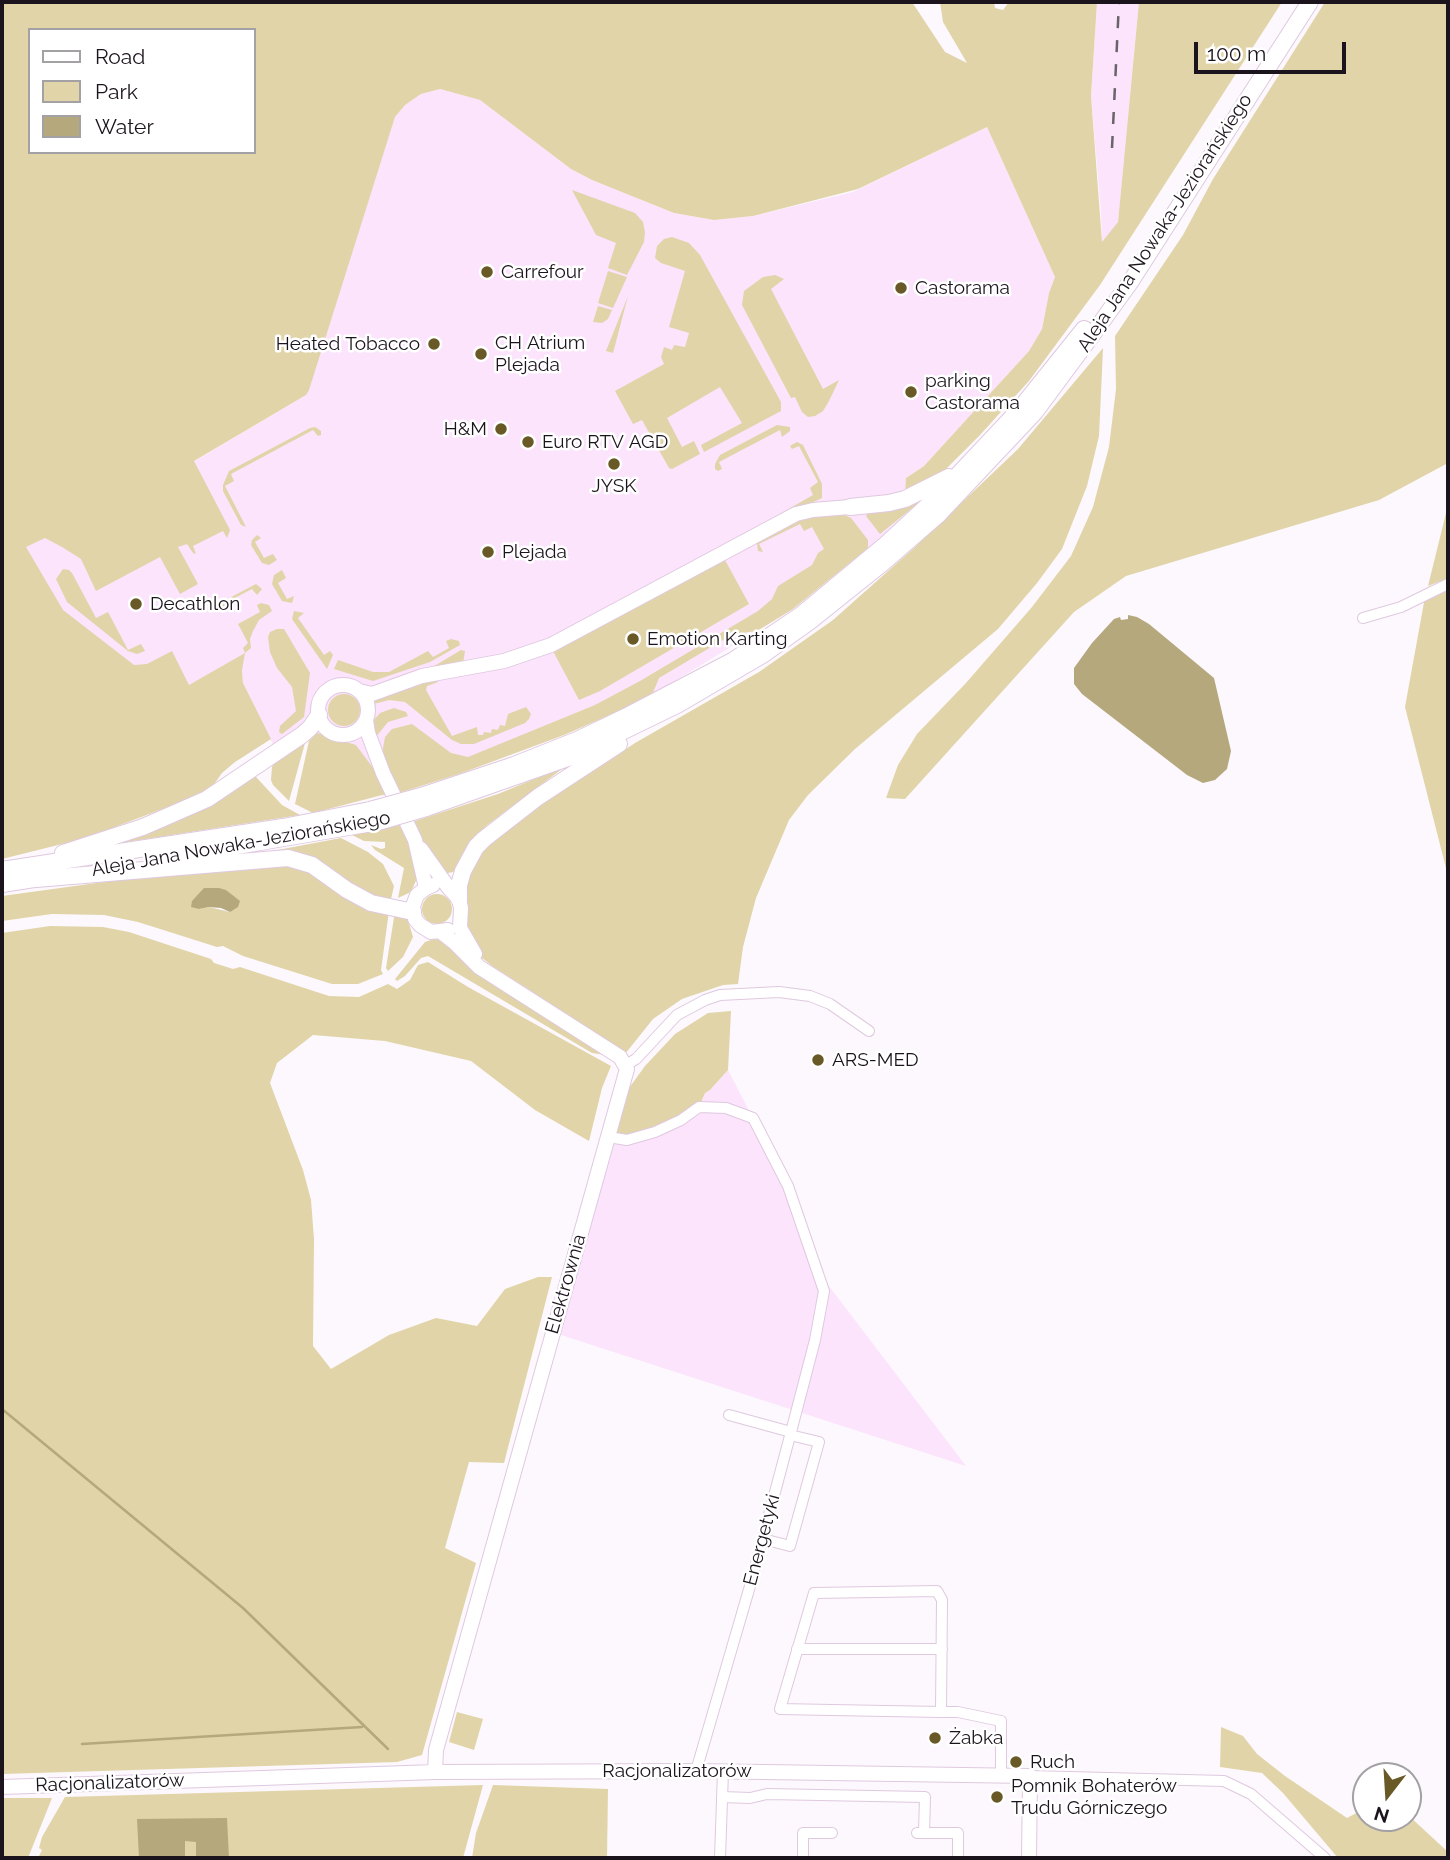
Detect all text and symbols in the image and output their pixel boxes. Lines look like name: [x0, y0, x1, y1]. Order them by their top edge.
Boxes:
legend: [28, 28, 256, 154]
scale bar: [1198, 28, 1350, 72]
text: 100 m: [1207, 41, 1266, 66]
text: Road: [95, 44, 145, 69]
text: Park: [95, 79, 138, 104]
street label: Aleja Jana Nowaka-Jeziorańskiego: [1073, 90, 1257, 356]
text: Water: [95, 114, 154, 139]
place label: Carrefour: [501, 261, 584, 283]
marker: Carrefour: [479, 264, 495, 280]
place label: Castorama: [915, 277, 1010, 299]
marker: Castorama: [893, 280, 909, 296]
place label: CH Atrium Plejada: [495, 332, 585, 376]
place label: Heated Tobacco: [276, 333, 420, 355]
marker: Heated Tobacco: [426, 336, 442, 352]
marker: CH Atrium Plejada: [473, 346, 489, 362]
place label: parking Castorama: [925, 370, 1020, 414]
marker: parking Castorama: [903, 384, 919, 400]
place label: H&M: [444, 418, 487, 440]
marker: H&M: [493, 421, 509, 437]
place label: Euro RTV AGD: [542, 431, 668, 453]
marker: Euro RTV AGD: [520, 434, 536, 450]
marker: JYSK: [606, 456, 622, 472]
place label: JYSK: [592, 475, 636, 497]
place label: Plejada: [502, 541, 567, 563]
marker: Plejada: [480, 544, 496, 560]
place label: Decathlon: [150, 593, 240, 615]
marker: Decathlon: [128, 596, 144, 612]
place label: Emotion Karting: [647, 628, 787, 650]
marker: Emotion Karting: [625, 631, 641, 647]
street label: Aleja Jana Nowaka-Jeziorańskiego: [90, 806, 392, 882]
place label: ARS-MED: [832, 1049, 919, 1071]
marker: ARS-MED: [810, 1052, 826, 1068]
street label: Elektrownia: [541, 1232, 591, 1336]
street label: Energetyki: [739, 1492, 785, 1588]
place label: Żabka: [949, 1727, 1003, 1749]
marker: Żabka: [927, 1730, 943, 1746]
place label: Ruch: [1030, 1751, 1075, 1773]
marker: Ruch: [1008, 1754, 1024, 1770]
street label: Racjonalizatorów: [602, 1760, 752, 1782]
north arrow: [1352, 1762, 1422, 1832]
street label: Racjonalizatorów: [35, 1769, 185, 1797]
place label: Pomnik Bohaterów Trudu Górniczego: [1011, 1775, 1177, 1819]
marker: Pomnik Bohaterów Trudu Górniczego: [989, 1789, 1005, 1805]
text: N: [1371, 1803, 1392, 1828]

